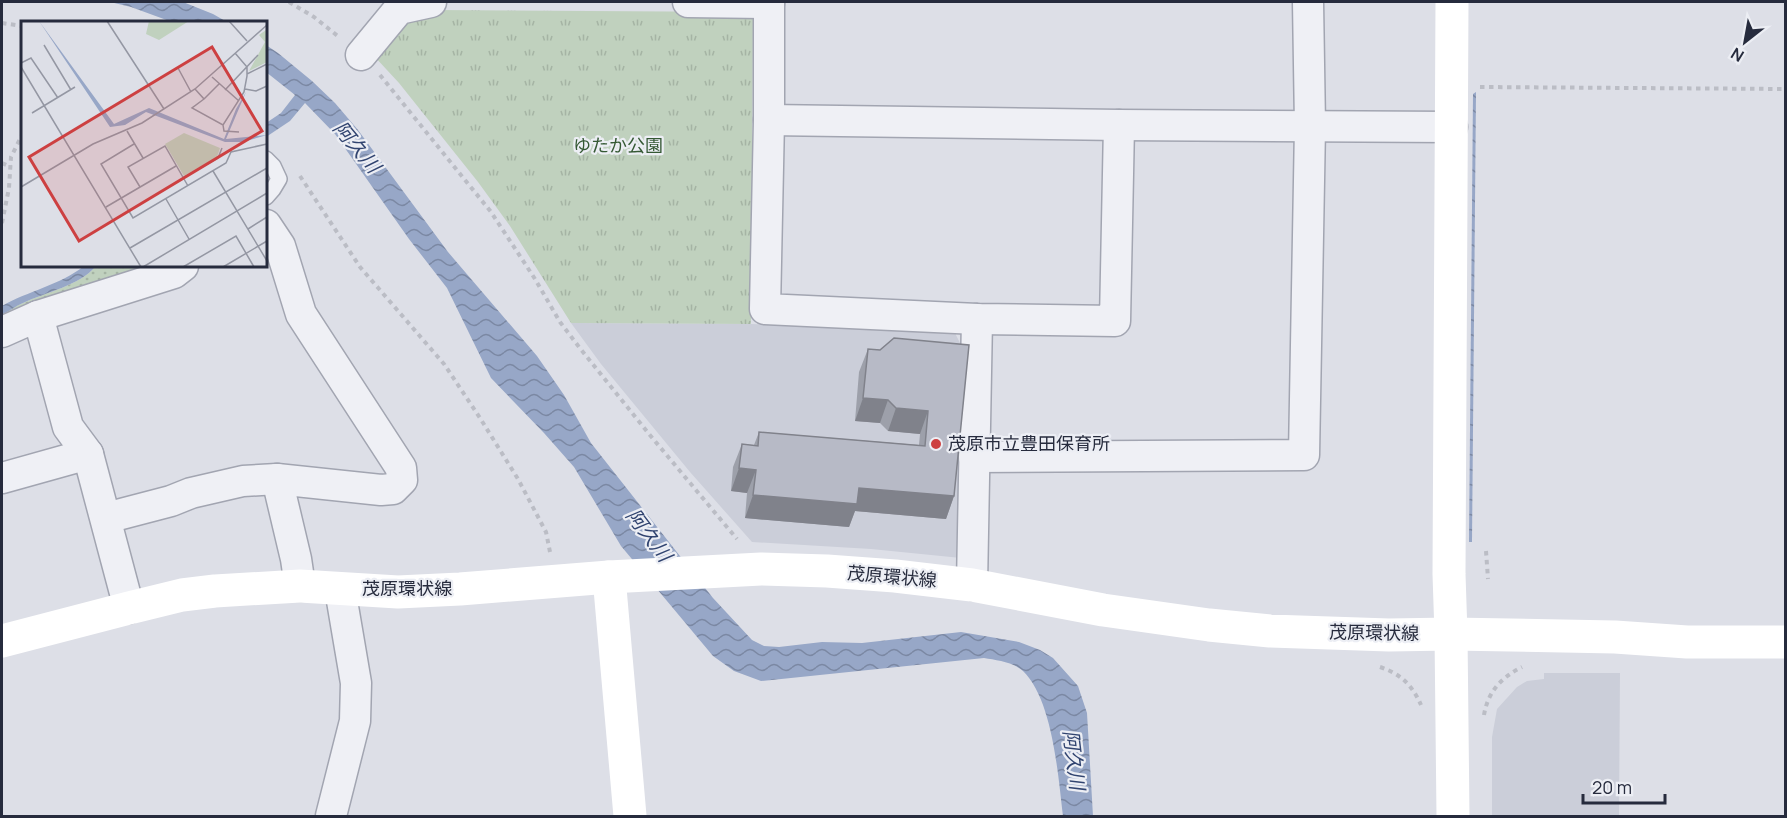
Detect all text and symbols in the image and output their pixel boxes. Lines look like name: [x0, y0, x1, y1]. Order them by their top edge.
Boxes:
north arrow: [1715, 12, 1775, 72]
inset map: [21, 21, 267, 267]
text: N: [1727, 42, 1748, 67]
water label: 阿久川: [328, 115, 388, 180]
park label: ゆたか公園: [573, 133, 663, 157]
place label: 茂原市立豊田保育所: [948, 431, 1110, 455]
marker: 茂原市立豊田保育所: [929, 437, 943, 451]
water label: 阿久川: [621, 503, 679, 568]
street label: 茂原環状線: [846, 560, 938, 592]
street label: 茂原環状線: [362, 576, 452, 600]
street label: 茂原環状線: [1329, 619, 1419, 645]
water label: 阿久川: [1057, 729, 1092, 793]
scale bar: [1583, 767, 1666, 805]
text: 20 m: [1592, 775, 1632, 799]

